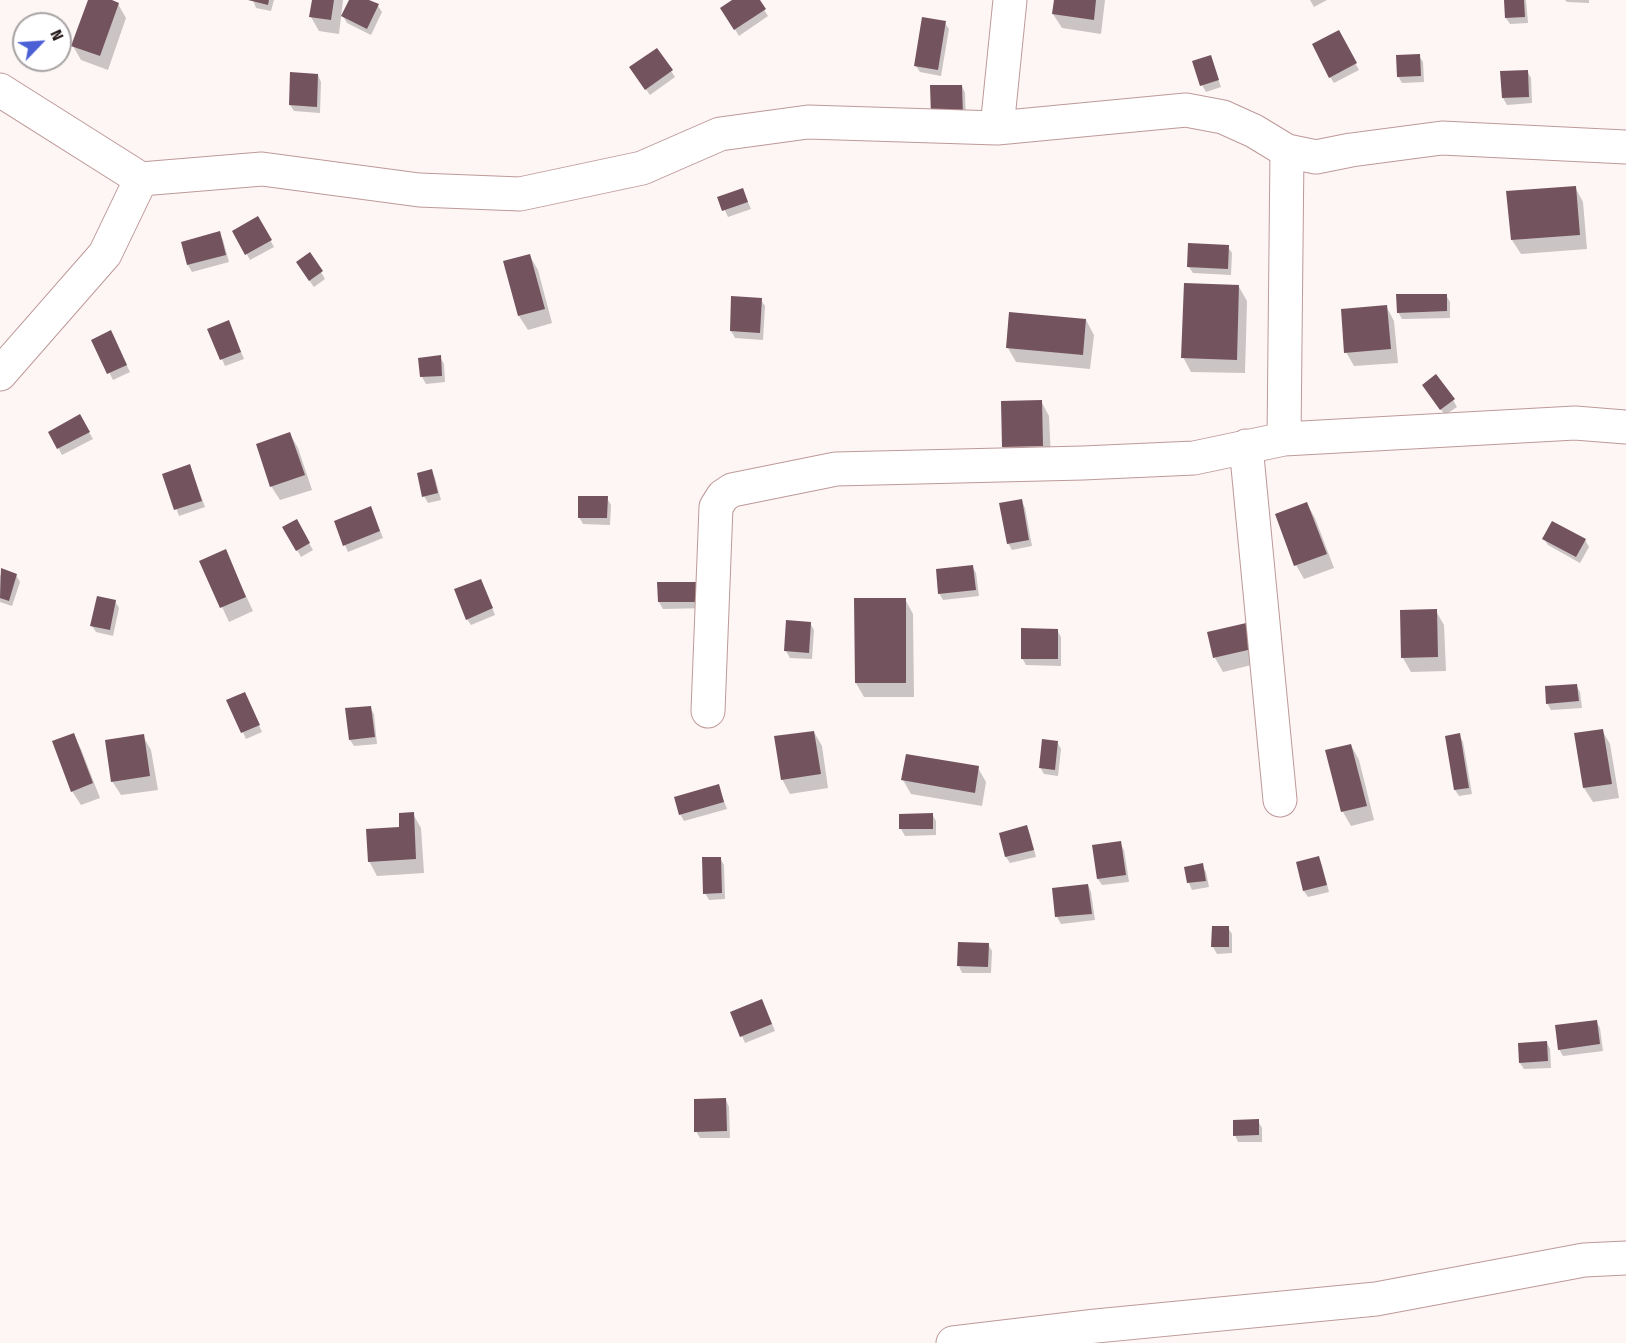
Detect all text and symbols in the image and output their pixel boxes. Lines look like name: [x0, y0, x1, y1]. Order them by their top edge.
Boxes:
north arrow: [12, 12, 72, 72]
text: N: [46, 27, 68, 43]

